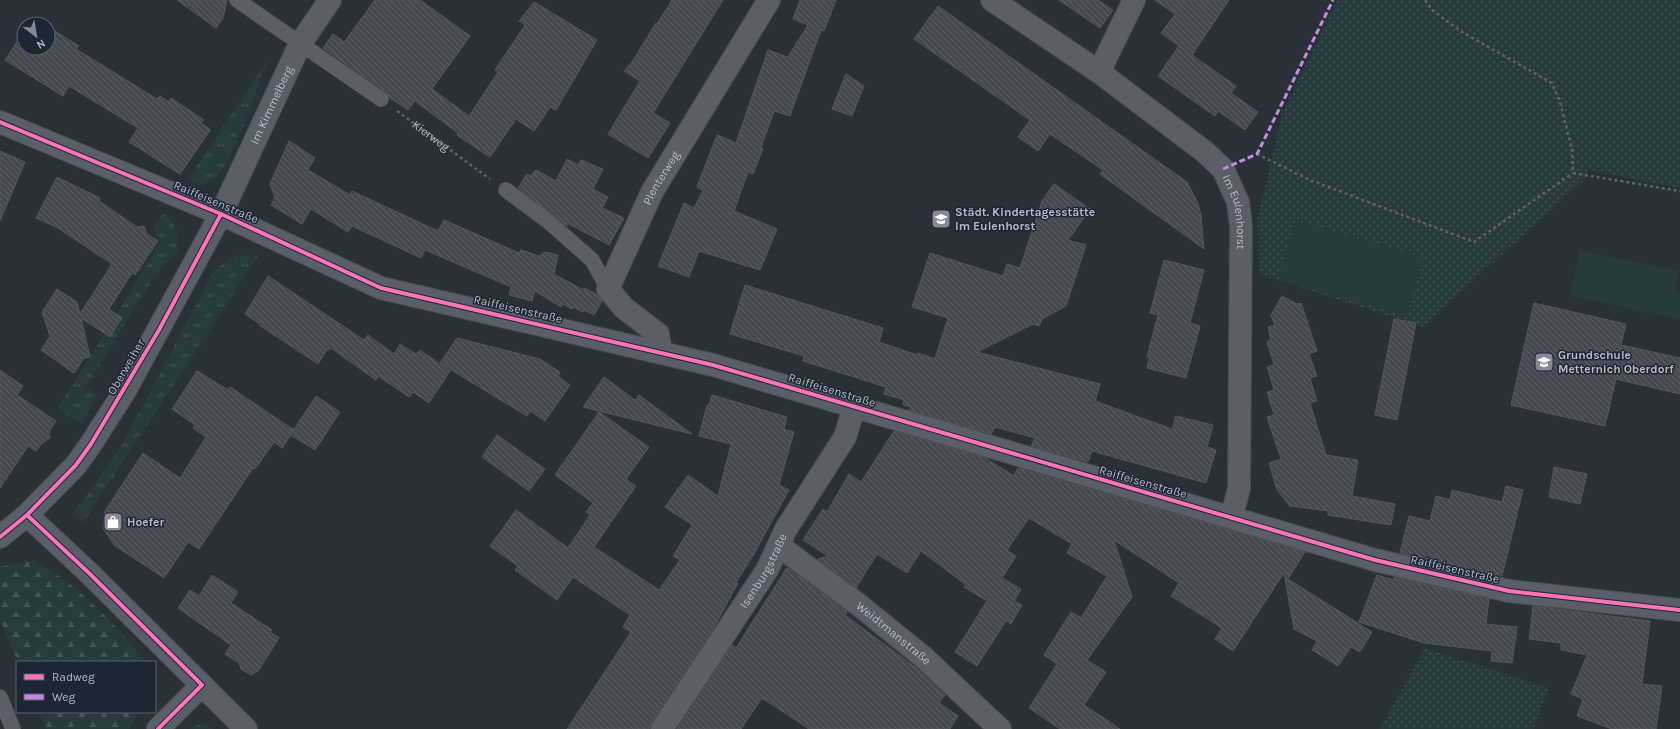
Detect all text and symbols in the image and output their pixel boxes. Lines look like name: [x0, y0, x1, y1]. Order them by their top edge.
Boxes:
north arrow: [16, 16, 56, 56]
text: N: [34, 37, 48, 52]
street label: Im Kimmelberg: [247, 64, 296, 146]
street label: Kierweg: [409, 117, 453, 154]
street label: Plenterweg: [640, 148, 682, 207]
street label: Im Eulenhorst: [1219, 172, 1248, 250]
street label: Raiffeisenstraße: [172, 178, 260, 226]
place label: Städt. Kindertagesstätte Im Eulenhorst: [955, 205, 1095, 233]
school or university icon: Städt. Kindertagesstätte Im Eulenhorst: [930, 208, 952, 230]
street label: Raiffeisenstraße: [472, 292, 564, 326]
street label: Oberweiher: [105, 336, 148, 397]
place label: Grundschule Metternich Oberdorf: [1558, 348, 1674, 376]
school or university icon: Grundschule Metternich Oberdorf: [1533, 351, 1555, 373]
street label: Raiffeisenstraße: [787, 370, 877, 410]
street label: Raiffeisenstraße: [1098, 463, 1188, 501]
shop icon: Hoefer: [102, 511, 124, 533]
place label: Hoefer: [127, 515, 164, 529]
street label: Isenburgstraße: [737, 531, 790, 611]
street label: Raiffeisenstraße: [1409, 552, 1501, 586]
street label: Weidtmanstraße: [853, 599, 934, 668]
legend: [16, 661, 156, 713]
text: Radweg: [52, 670, 95, 684]
text: Weg: [52, 690, 76, 704]

